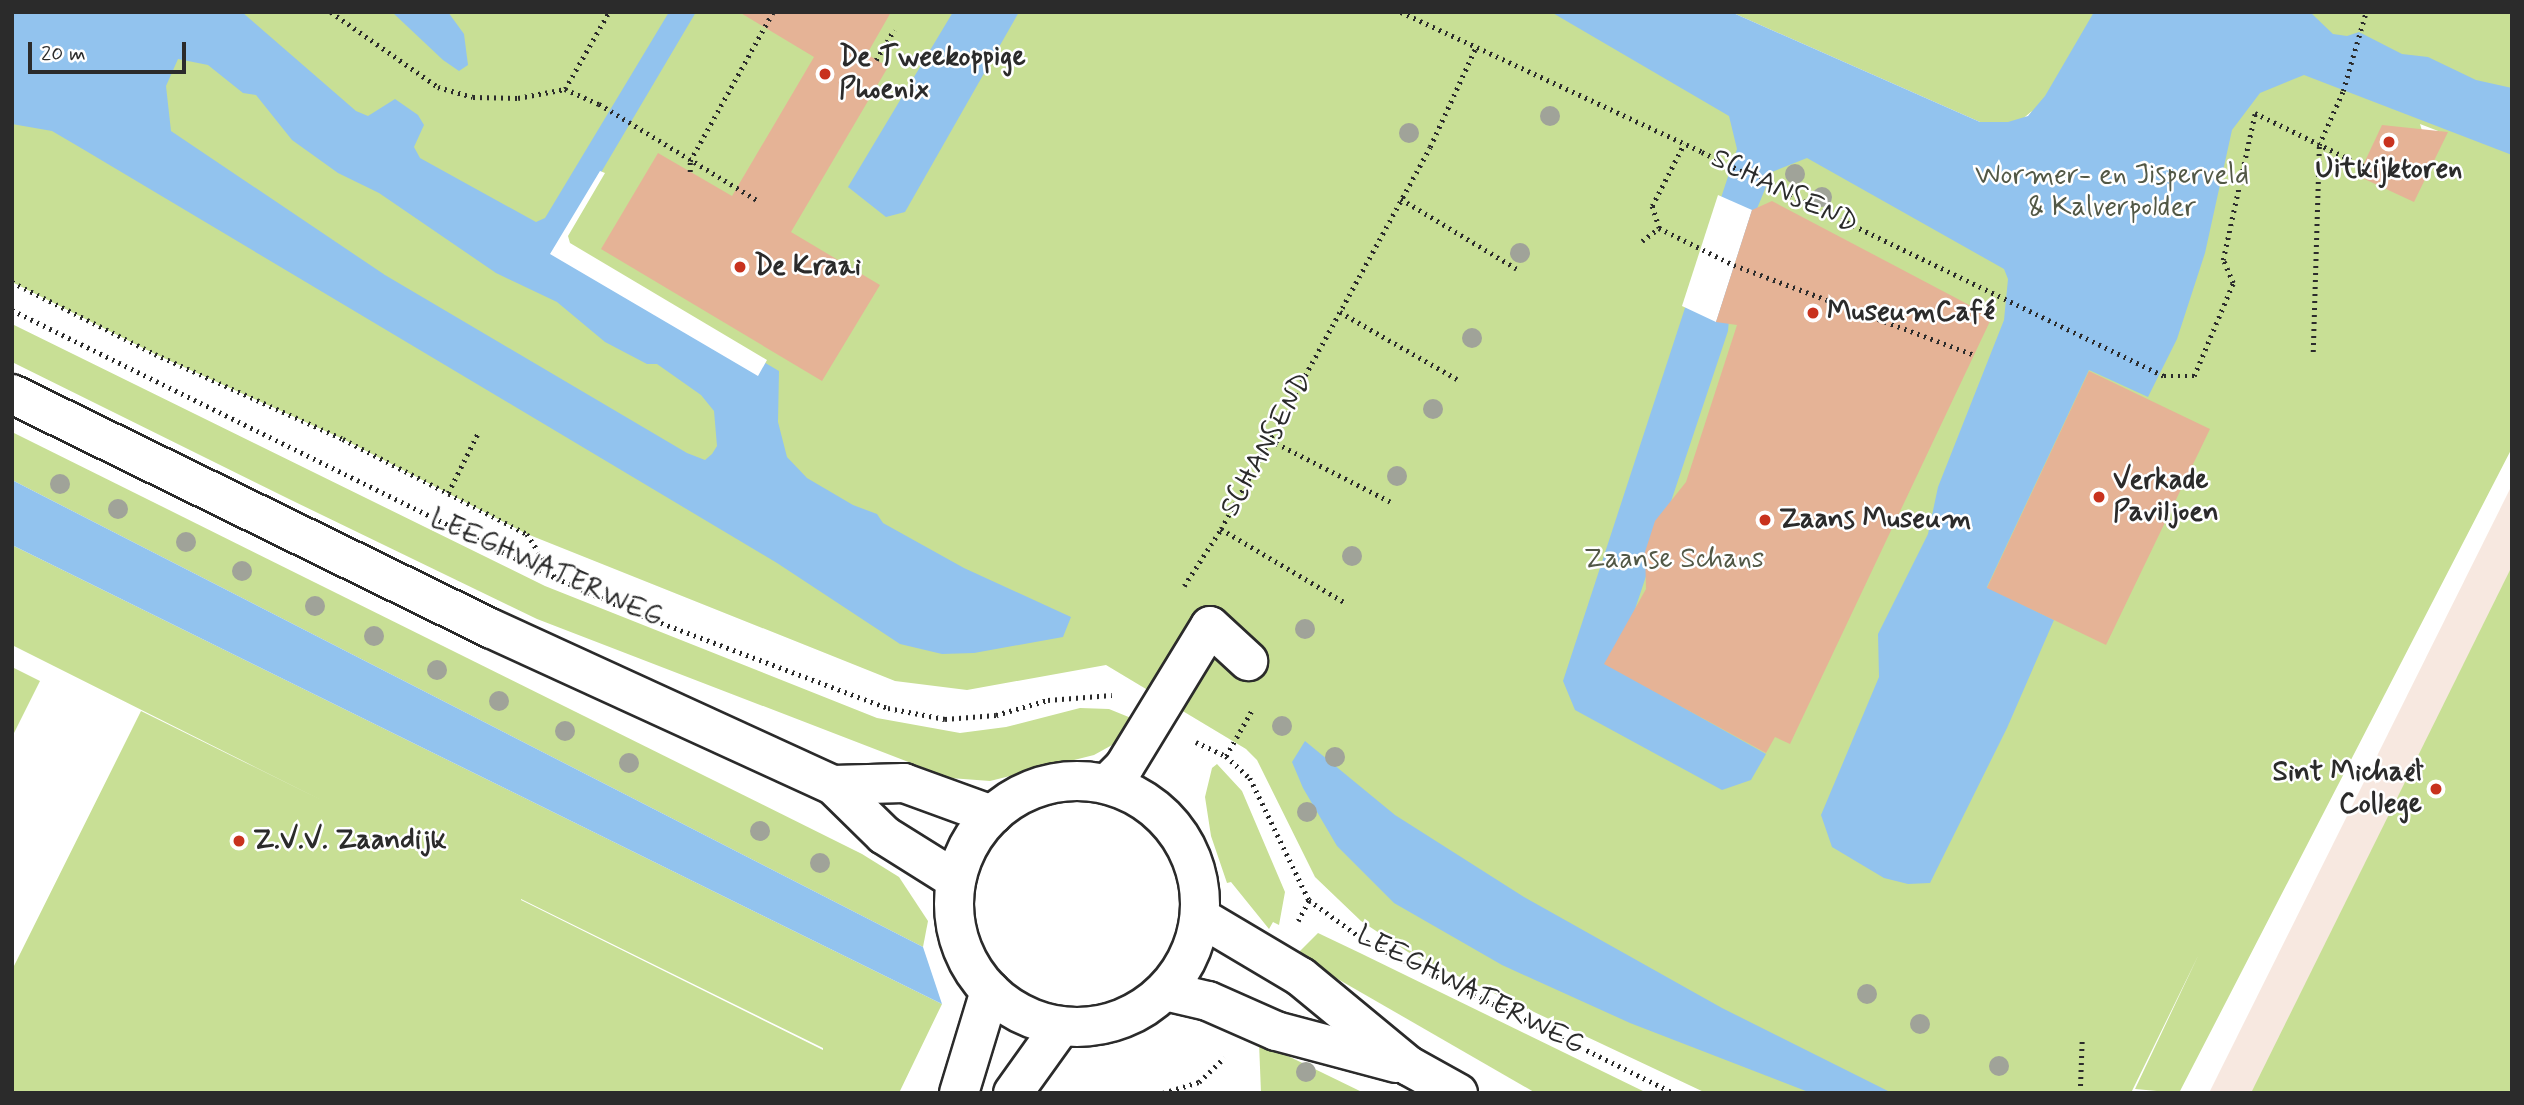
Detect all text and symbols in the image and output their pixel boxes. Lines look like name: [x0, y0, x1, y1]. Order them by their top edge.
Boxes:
scale bar: [32, 28, 189, 72]
text: 20 m: [41, 40, 86, 68]
place label: De Tweekoppige Phoenix: [839, 41, 1020, 107]
marker: De Tweekoppige Phoenix: [817, 66, 833, 82]
marker: Uitkijktoren: [2381, 134, 2397, 150]
street label: SCHANSEND: [1705, 142, 1863, 242]
place label: Uitkijktoren: [2316, 153, 2462, 187]
park label: Wormer- en Jisperveld & Kalverpolder: [1974, 159, 2250, 225]
place label: De Kraai: [754, 250, 859, 284]
marker: De Kraai: [732, 259, 748, 275]
place label: MuseumCafé: [1827, 296, 1995, 330]
marker: MuseumCafé: [1805, 305, 1821, 321]
street label: SCHANSEND: [1214, 367, 1320, 523]
place label: Verkade Paviljoen: [2113, 464, 2219, 530]
marker: Verkade Paviljoen: [2091, 489, 2107, 505]
street label: LEEGHWATERWEG: [424, 503, 668, 635]
place label: Zaans Museum: [1779, 503, 1971, 537]
marker: Zaans Museum: [1757, 512, 1773, 528]
park label: Zaanse Schans: [1584, 543, 1764, 577]
place label: Sint Michaël College: [2272, 756, 2422, 822]
marker: Sint Michaël College: [2428, 781, 2444, 797]
place label: Z.V.V. Zaandijk: [253, 824, 447, 858]
marker: Z.V.V. Zaandijk: [231, 833, 247, 849]
street label: LEEGHWATERWEG: [1350, 919, 1590, 1063]

